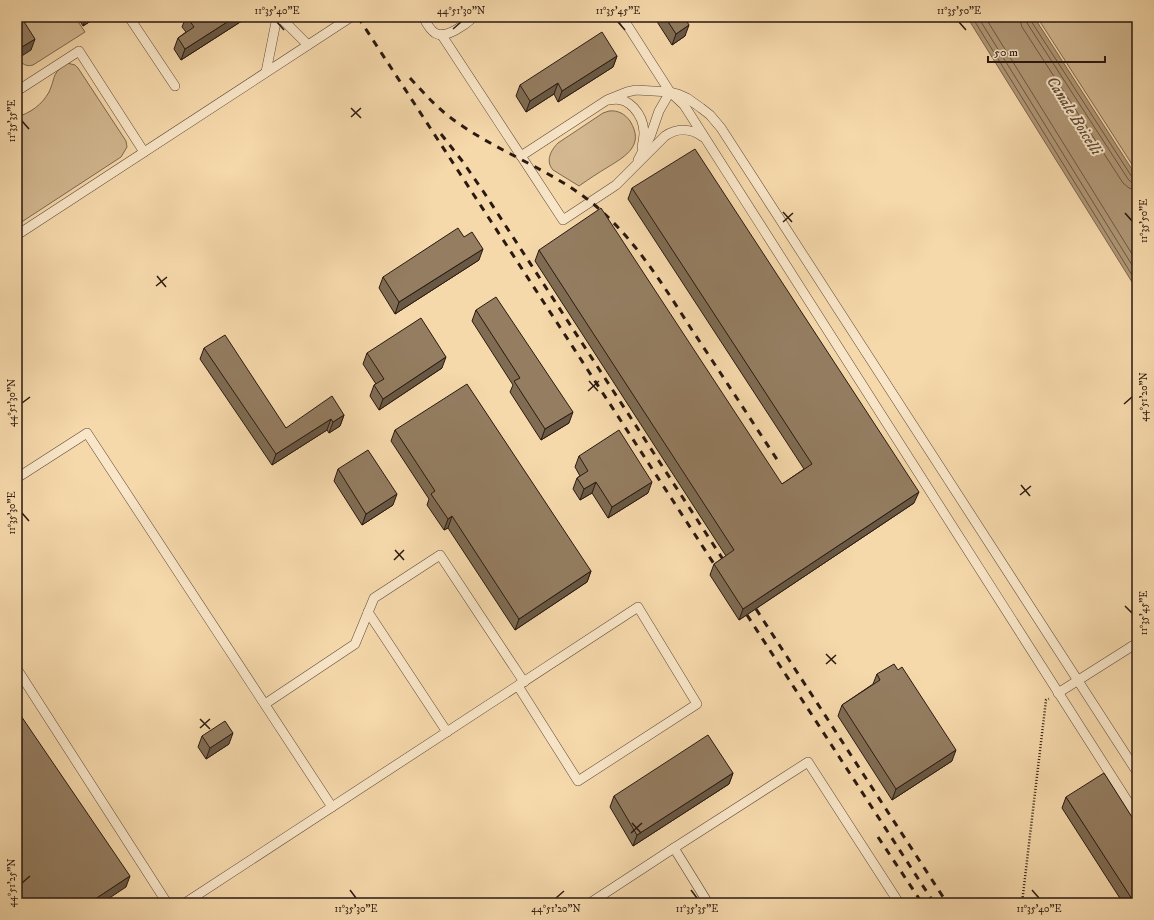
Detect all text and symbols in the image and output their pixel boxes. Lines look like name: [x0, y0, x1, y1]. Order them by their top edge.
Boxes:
text: 11°35'40"E: [255, 5, 300, 17]
text: 44°51'30"N: [437, 5, 485, 17]
text: 11°35'45"E: [596, 5, 640, 17]
text: 11°35'50"E: [937, 5, 981, 17]
scale bar: [988, 38, 1105, 64]
text: 50 m: [994, 45, 1018, 60]
water label: Canale Boicelli: [1042, 72, 1107, 159]
text: 11°35'35"E: [6, 100, 18, 142]
text: 11°35'50"E: [1138, 199, 1150, 243]
text: 44°51'20"N: [1138, 372, 1150, 422]
text: 44°51'30"N: [6, 379, 18, 427]
text: 11°35'30"E: [6, 492, 18, 534]
text: 11°35'45"E: [1138, 591, 1150, 635]
text: 44°51'25"N: [6, 859, 18, 907]
text: 11°35'30"E: [335, 903, 377, 915]
text: 44°51'20"N: [531, 903, 581, 915]
text: 11°35'35"E: [676, 903, 718, 915]
text: 11°35'40"E: [1017, 903, 1062, 915]

